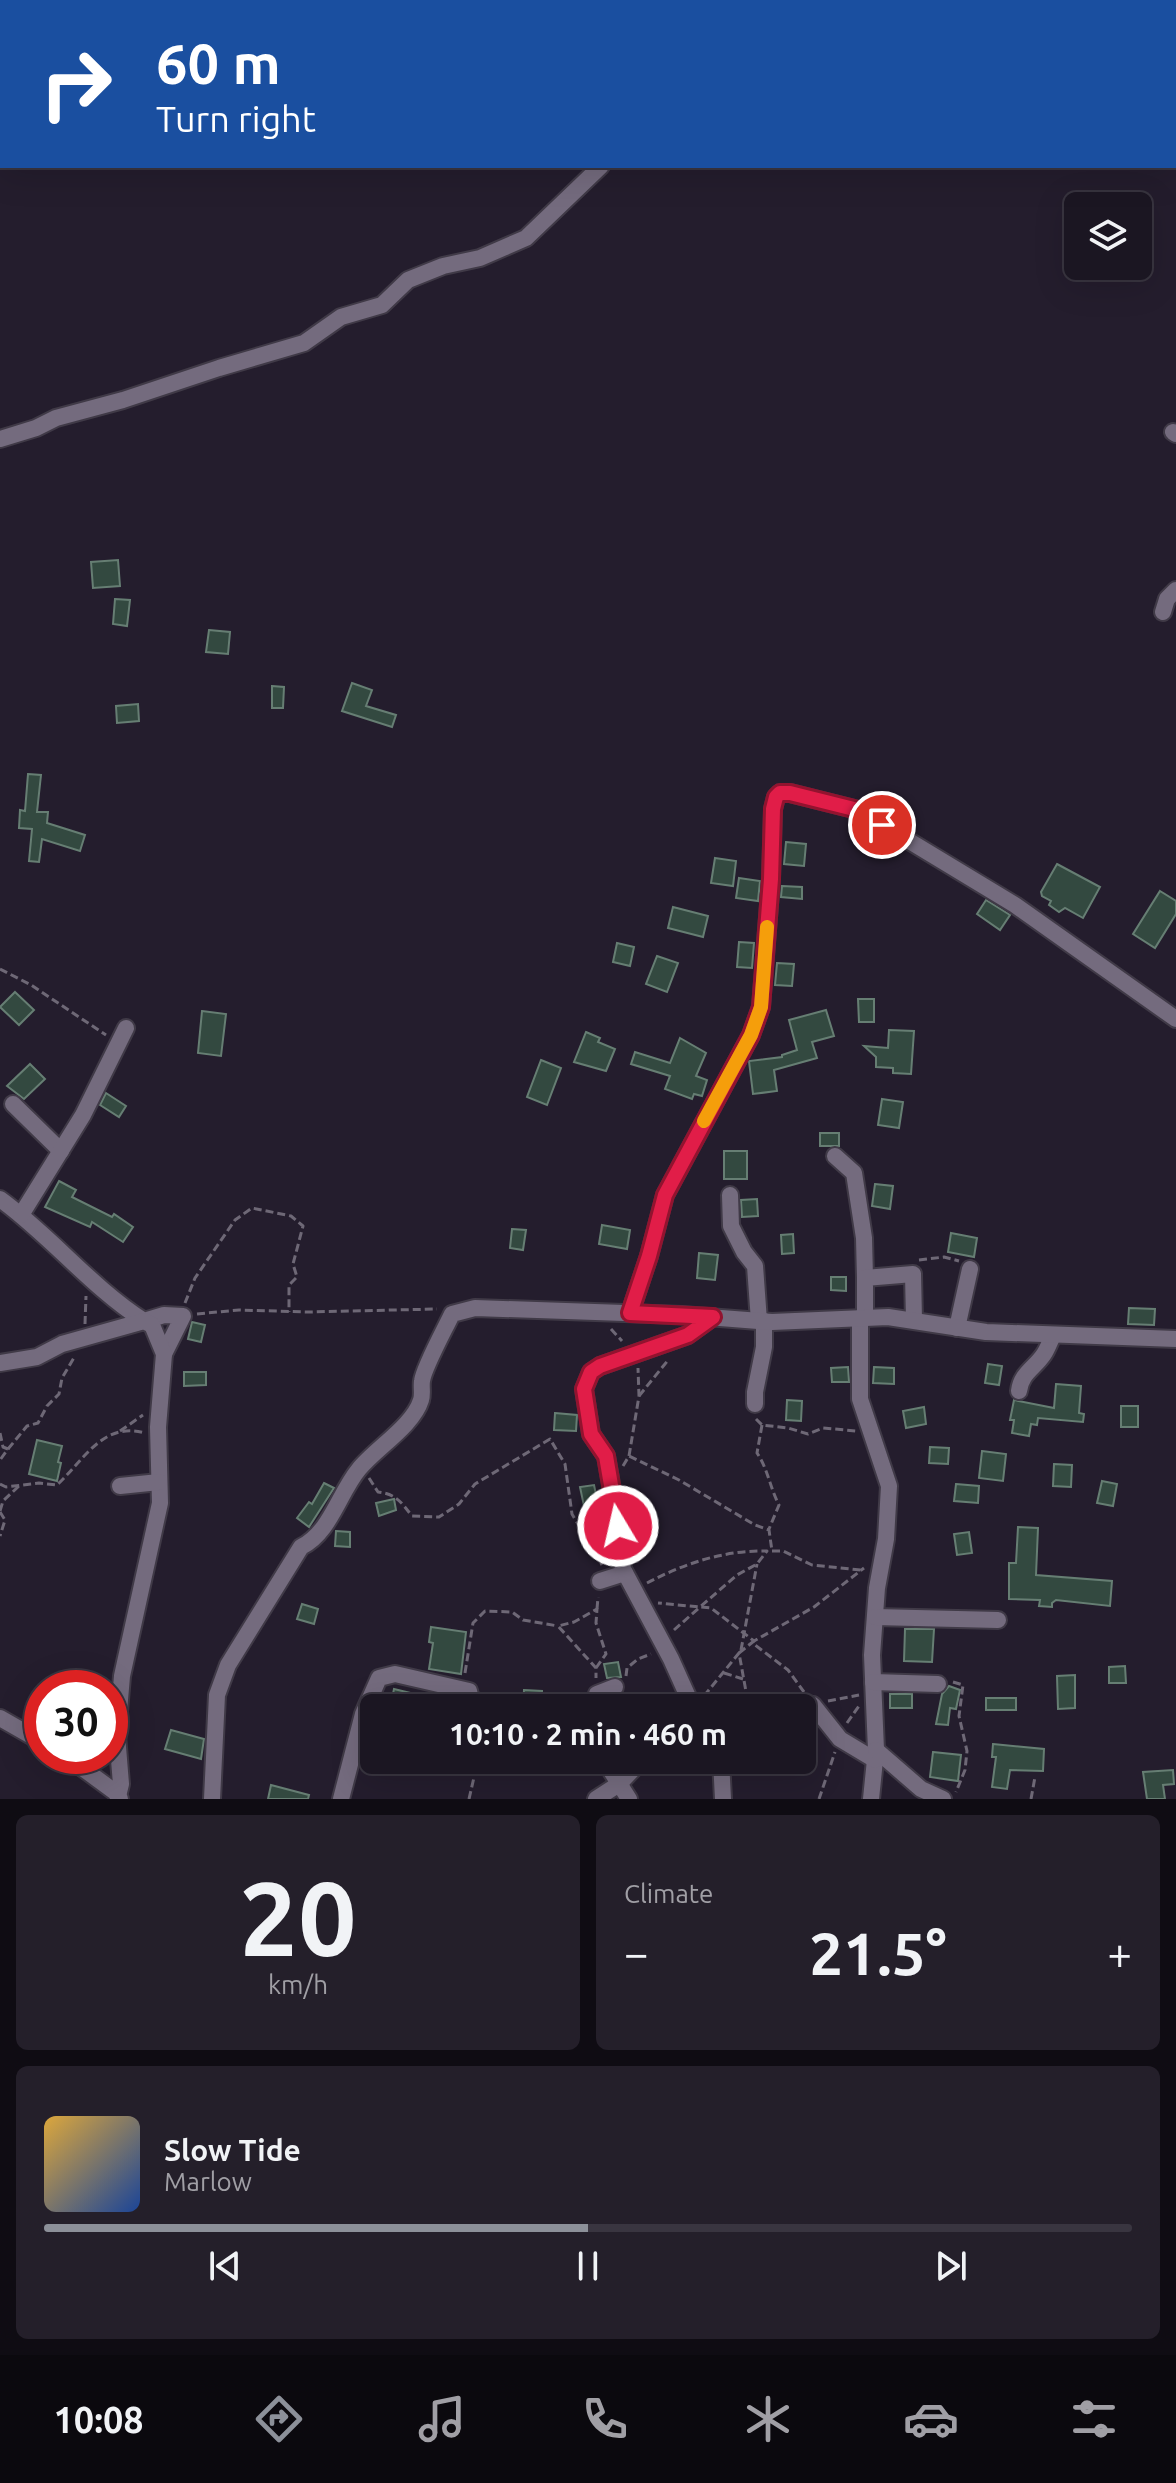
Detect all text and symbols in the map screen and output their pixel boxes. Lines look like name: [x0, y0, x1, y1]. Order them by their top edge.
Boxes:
icon: right: [24, 32, 128, 136]
text: 60 m: [156, 32, 281, 95]
text: Turn right: [156, 98, 316, 139]
map controls: [1064, 192, 1152, 280]
button: layers: [1064, 192, 1152, 280]
pin: [848, 791, 916, 859]
icon: arrive: [860, 803, 904, 847]
position arrow: [576, 1484, 660, 1568]
speed limit sign: 30: [24, 1670, 128, 1774]
text: 10:10 · 2 min · 460 m: [449, 1717, 727, 1751]
text: 20: [239, 1859, 357, 1976]
text: Climate: [624, 1879, 713, 1908]
text: 21.5°: [809, 1919, 947, 1986]
text: −: [624, 1928, 649, 1977]
text: +: [1107, 1928, 1132, 1977]
text: km/h: [268, 1970, 328, 1999]
text: Slow Tide: [164, 2133, 301, 2167]
text: Marlow: [164, 2167, 252, 2196]
icon: previous: [203, 2244, 247, 2288]
icon: pause: [566, 2244, 610, 2288]
icon: next: [929, 2244, 973, 2288]
icon: directions: [251, 2391, 307, 2447]
icon: music: [414, 2391, 470, 2447]
icon: phone: [577, 2391, 633, 2447]
icon: climate: [740, 2391, 796, 2447]
icon: car: [903, 2391, 959, 2447]
icon: filters: [1066, 2391, 1122, 2447]
text: 10:08: [54, 2399, 144, 2440]

